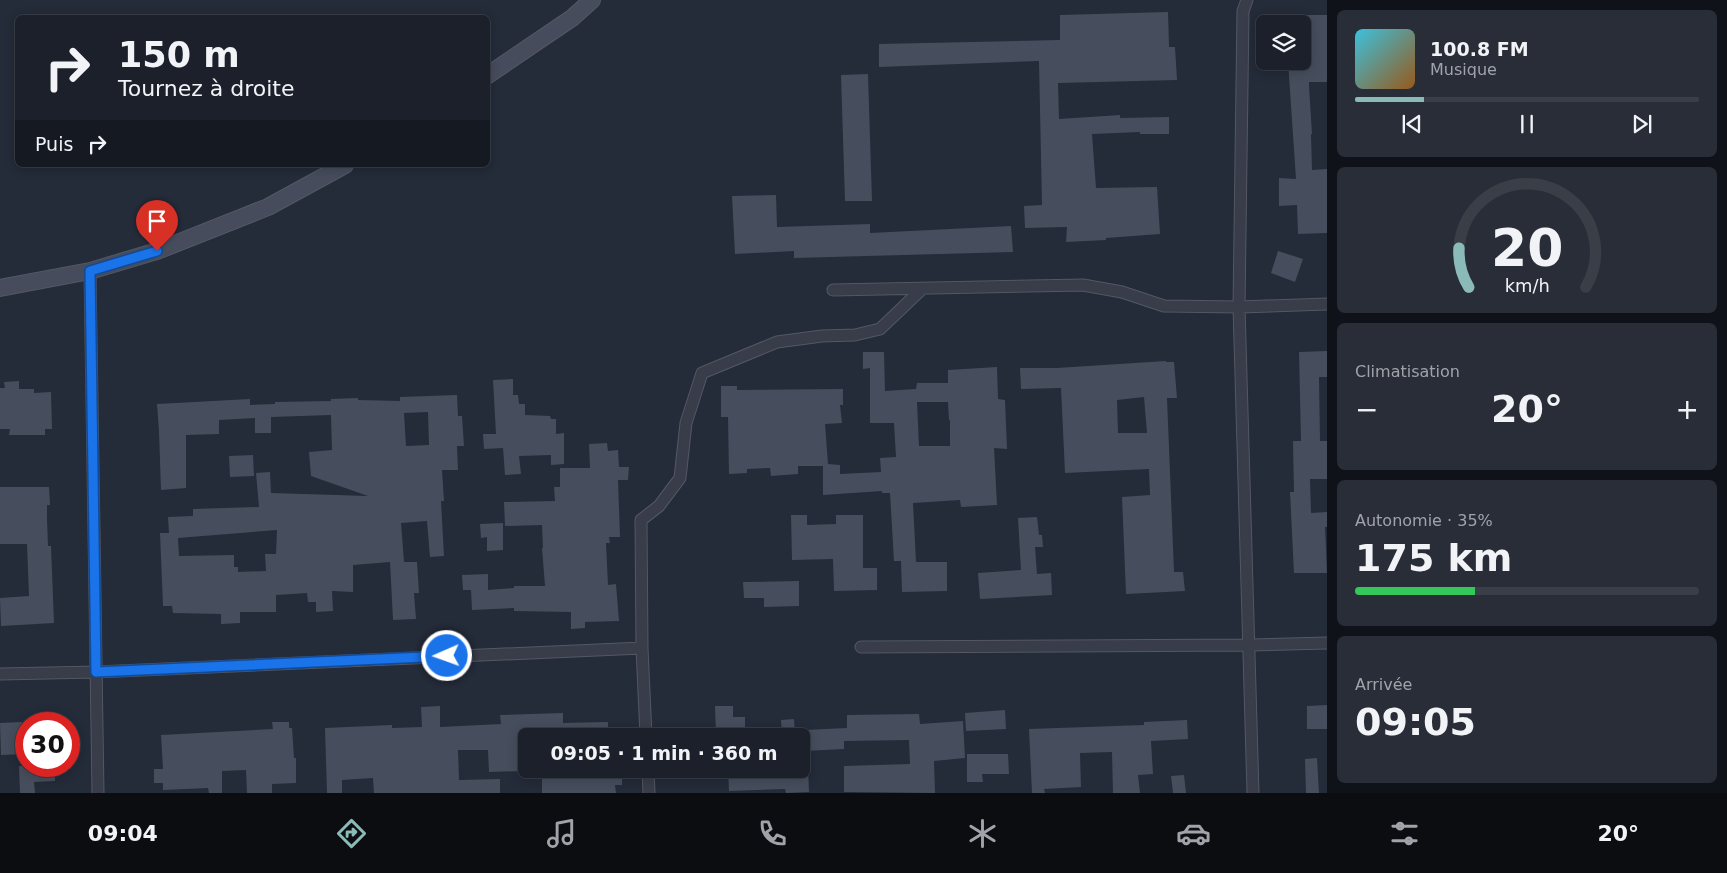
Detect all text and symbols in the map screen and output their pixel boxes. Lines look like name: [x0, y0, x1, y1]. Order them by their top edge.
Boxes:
map controls: [1256, 15, 1311, 70]
button: layers: [1256, 15, 1311, 70]
icon: right: [35, 35, 100, 100]
text: 150 m: [118, 35, 240, 75]
text: 100.8 FM: [1430, 38, 1529, 60]
text: Musique: [1430, 60, 1497, 79]
text: Tournez à droite: [118, 76, 295, 101]
icon: previous: [1398, 110, 1426, 138]
icon: pause: [1513, 110, 1541, 138]
icon: next: [1628, 110, 1656, 138]
icon: right: [83, 130, 111, 158]
text: Puis: [35, 133, 73, 155]
pin: [136, 200, 178, 251]
icon: arrive: [143, 207, 171, 235]
text: 20: [1491, 218, 1563, 278]
text: km/h: [1504, 275, 1550, 296]
text: Climatisation: [1355, 362, 1460, 381]
text: 20°: [1491, 387, 1563, 431]
text: −: [1355, 393, 1378, 426]
text: +: [1676, 393, 1699, 426]
text: Autonomie · 35%: [1355, 511, 1493, 530]
text: 175 km: [1355, 536, 1512, 580]
position arrow: [420, 629, 472, 681]
text: Arrivée: [1355, 675, 1412, 694]
text: 09:05: [1355, 700, 1476, 744]
speed limit sign: 30: [15, 712, 80, 777]
text: 09:05 · 1 min · 360 m: [550, 742, 778, 764]
icon: directions: [334, 816, 369, 851]
icon: music: [544, 816, 579, 851]
icon: phone: [755, 816, 790, 851]
icon: climate: [965, 816, 1000, 851]
icon: car: [1176, 816, 1211, 851]
icon: filters: [1387, 816, 1422, 851]
text: 09:04: [88, 821, 158, 846]
text: 20°: [1597, 821, 1639, 846]

